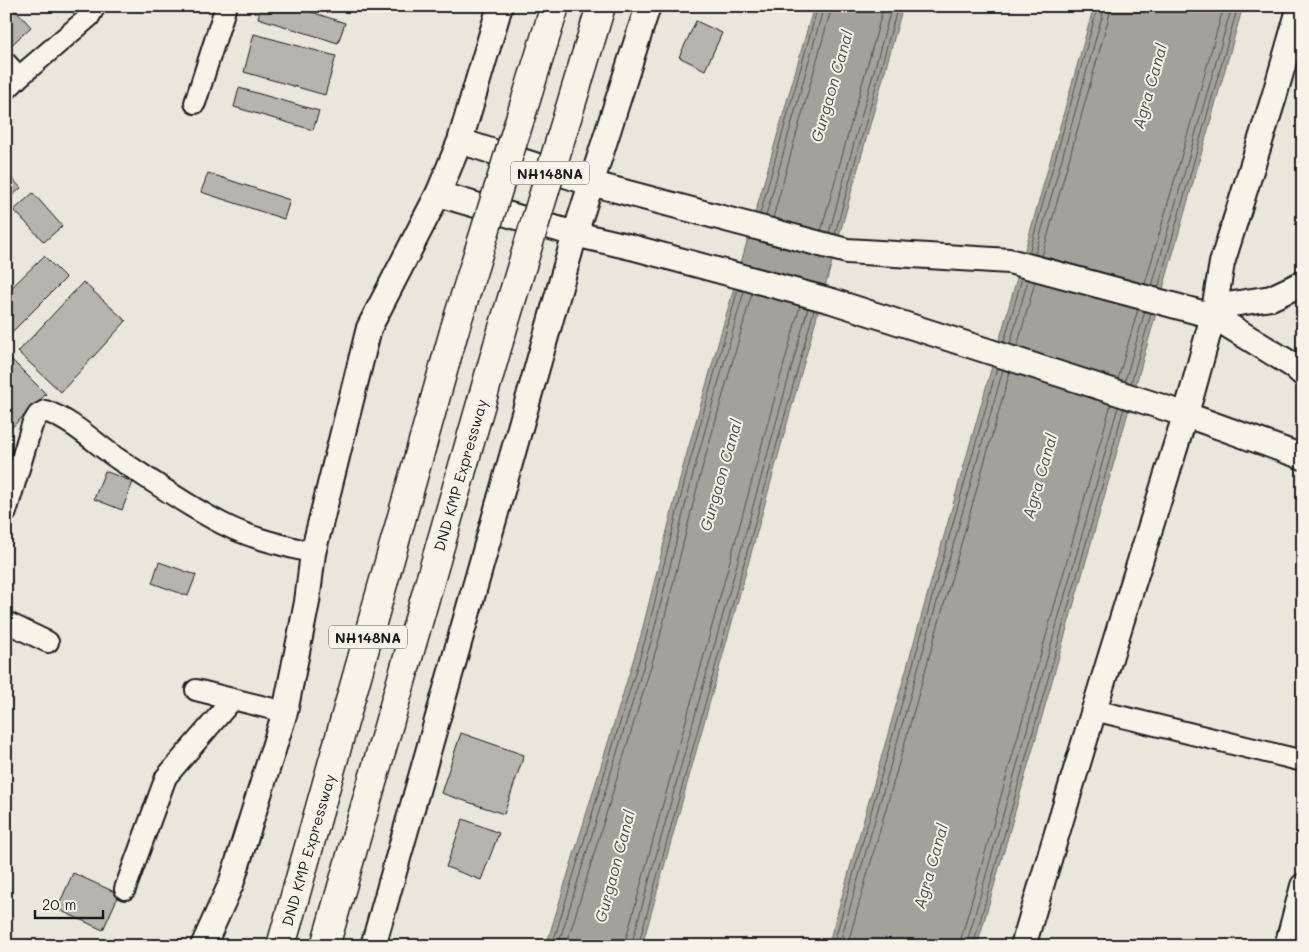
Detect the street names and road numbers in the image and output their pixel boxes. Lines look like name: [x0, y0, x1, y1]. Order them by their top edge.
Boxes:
road number: NH148NA: [511, 162, 589, 184]
street label: DND KMP Expressway: [429, 397, 491, 553]
road number: NH148NA: [329, 626, 407, 649]
street label: DND KMP Expressway: [277, 772, 339, 928]

